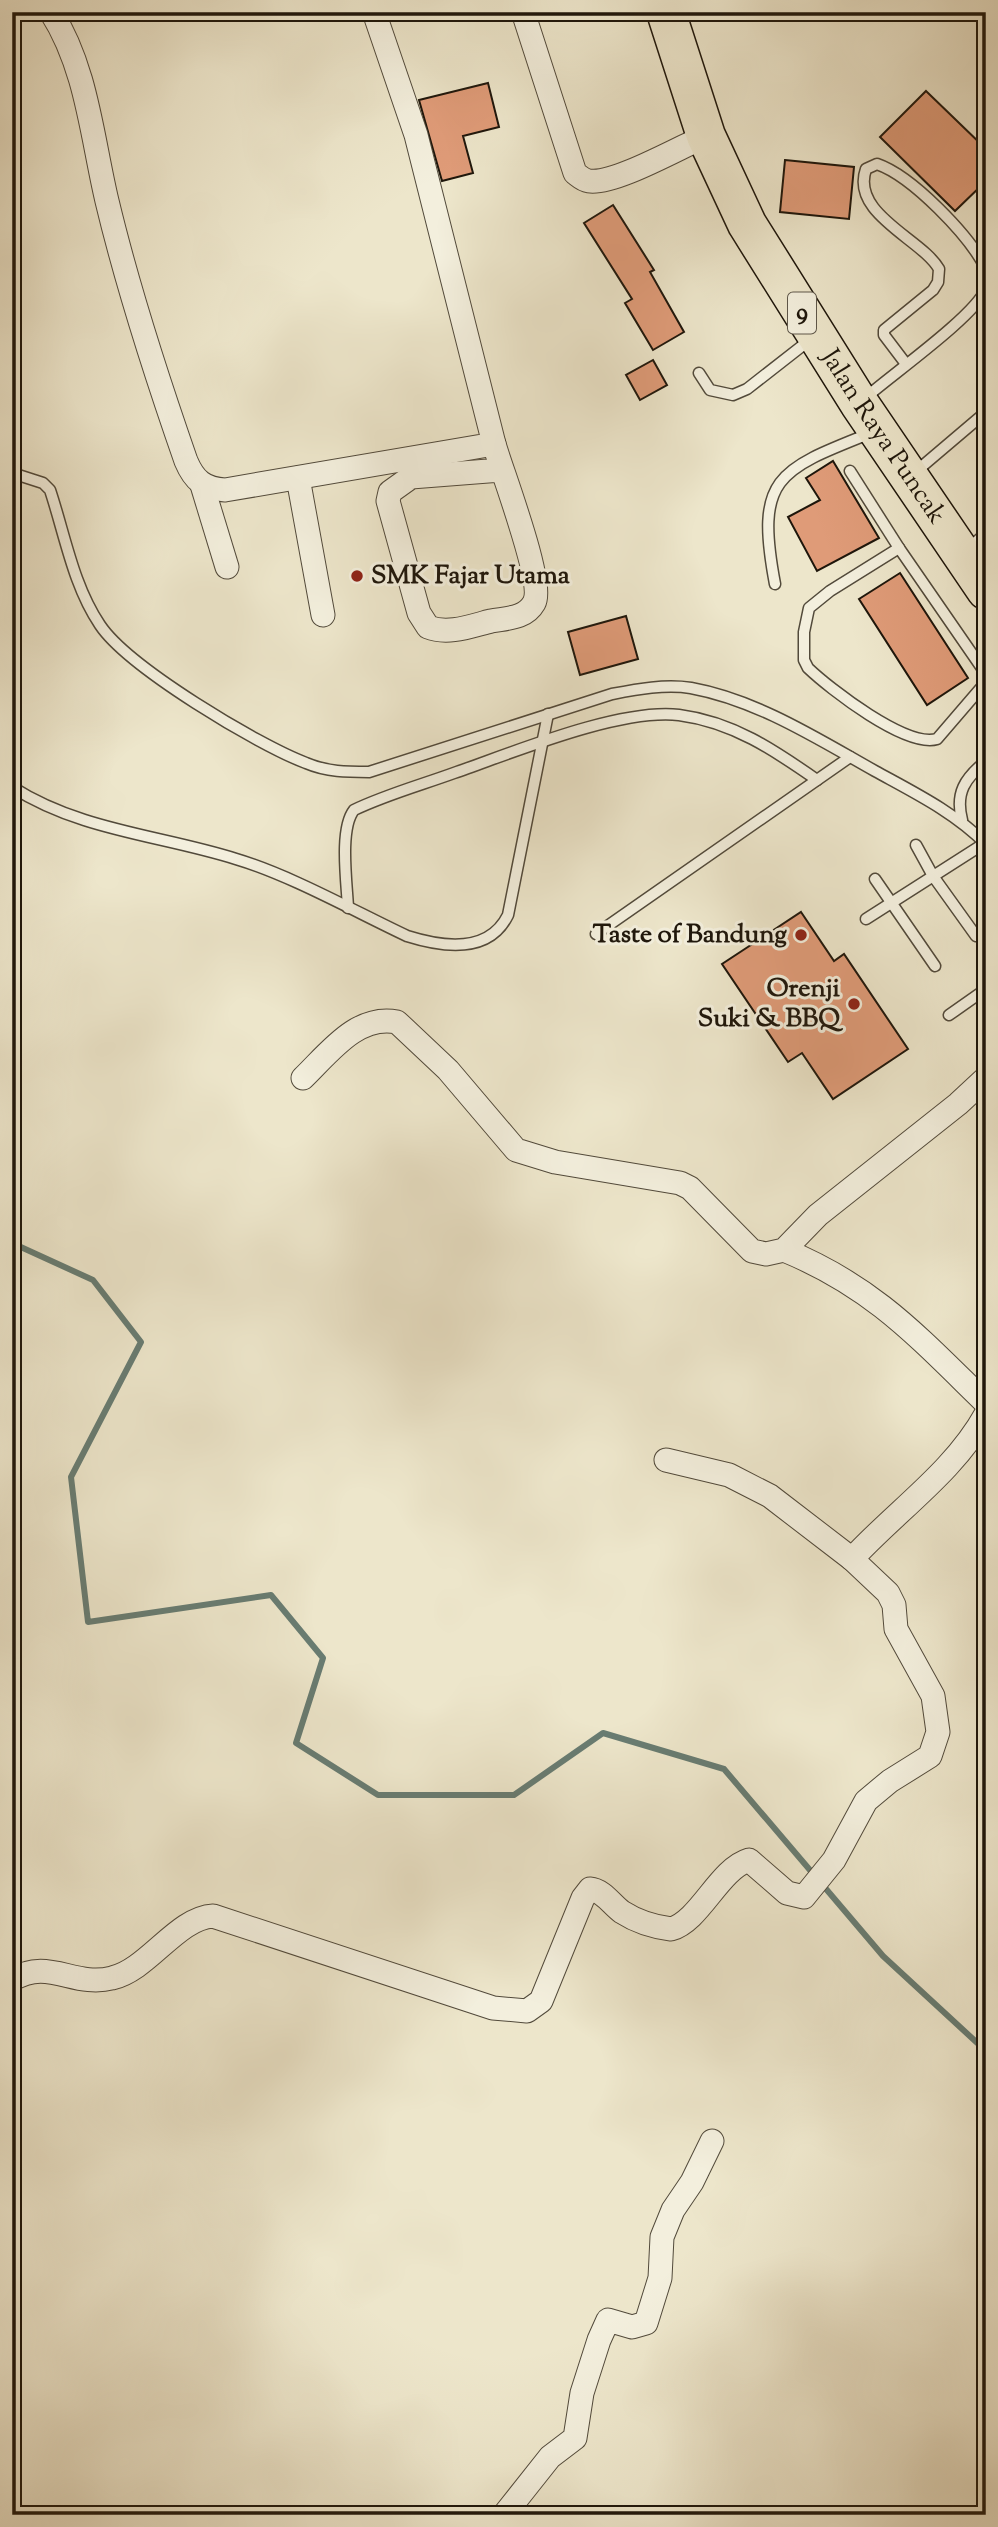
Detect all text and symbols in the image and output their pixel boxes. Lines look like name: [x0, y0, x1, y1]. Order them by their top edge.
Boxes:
road number: 9: [788, 292, 816, 334]
street label: Jalan Raya Puncak: [810, 341, 955, 532]
place label: SMK Fajar Utama: [371, 558, 570, 595]
marker: SMK Fajar Utama: [349, 568, 365, 584]
place label: Taste of Bandung: [593, 917, 787, 954]
marker: Taste of Bandung: [793, 927, 809, 943]
place label: Orenji Suki & BBQ: [698, 971, 843, 1038]
marker: Orenji Suki & BBQ: [846, 996, 862, 1012]

